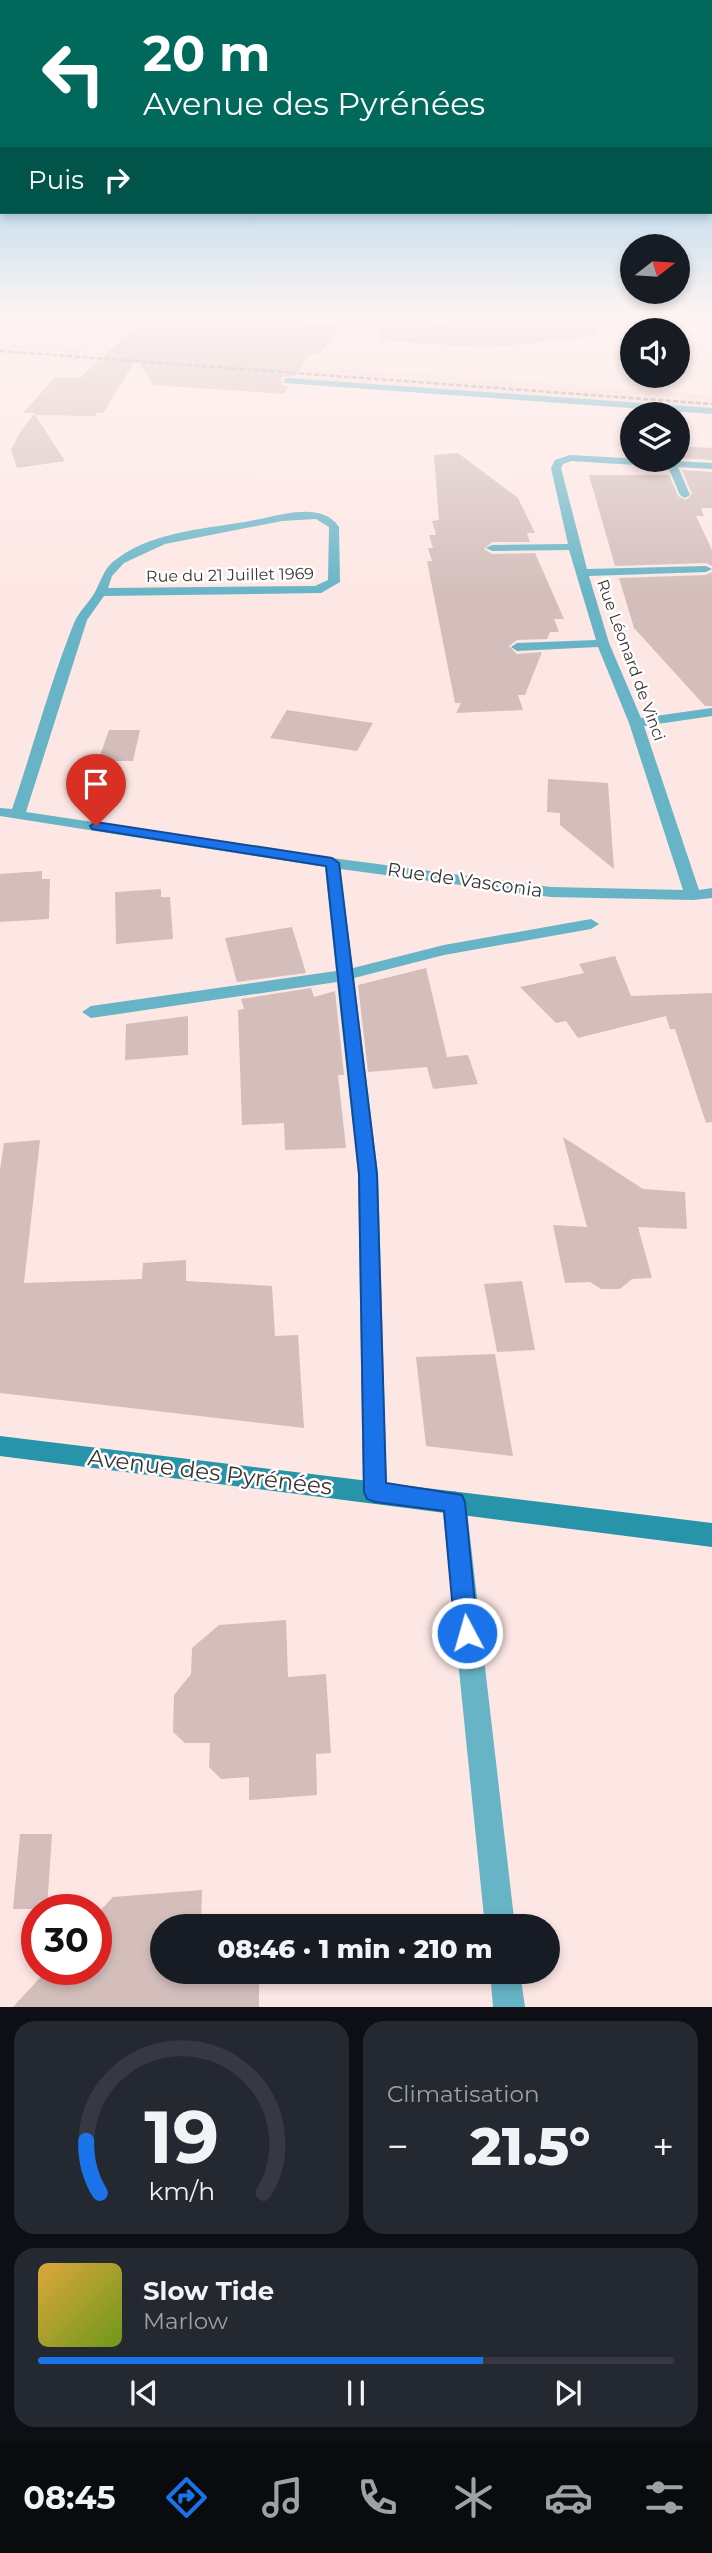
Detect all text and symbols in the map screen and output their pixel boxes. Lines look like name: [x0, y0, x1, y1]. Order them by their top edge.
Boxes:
text: 20 m: [143, 24, 270, 83]
icon: left: [28, 28, 119, 119]
text: Avenue des Pyrénées: [143, 84, 485, 123]
icon: right: [98, 161, 136, 199]
text: Puis: [28, 164, 84, 196]
north arrow: [620, 234, 690, 304]
map controls: [620, 234, 690, 472]
button: sound: [620, 318, 690, 388]
button: layers: [620, 402, 690, 472]
street label: Rue du 21 Juillet 1969: [146, 564, 314, 586]
street label: Rue Léonard de Vinci: [593, 577, 669, 743]
pin: [66, 754, 126, 826]
icon: arrive: [77, 765, 115, 803]
street label: Rue de Vasconia: [386, 858, 544, 902]
street label: Avenue des Pyrénées: [86, 1443, 334, 1501]
position arrow: [430, 1596, 504, 1670]
speed limit sign: 30: [21, 1894, 112, 1985]
text: 08:46 · 1 min · 210 m: [218, 1933, 492, 1965]
text: Climatisation: [387, 2080, 539, 2108]
text: 19: [144, 2094, 219, 2182]
text: 21.5°: [471, 2115, 591, 2178]
text: −: [387, 2123, 409, 2170]
text: +: [652, 2123, 674, 2170]
text: km/h: [148, 2176, 215, 2206]
text: Slow Tide: [143, 2275, 274, 2307]
text: Marlow: [143, 2307, 228, 2335]
icon: previous: [125, 2374, 163, 2412]
icon: pause: [337, 2374, 375, 2412]
icon: next: [549, 2374, 587, 2412]
icon: directions: [162, 2473, 211, 2522]
icon: music: [258, 2473, 307, 2522]
icon: phone: [353, 2473, 402, 2522]
icon: climate: [449, 2473, 498, 2522]
icon: car: [544, 2473, 593, 2522]
icon: filters: [640, 2473, 689, 2522]
text: 08:45: [23, 2478, 116, 2517]

